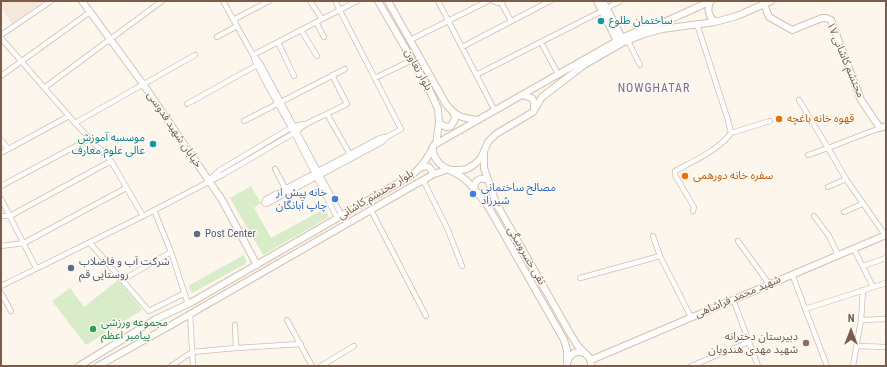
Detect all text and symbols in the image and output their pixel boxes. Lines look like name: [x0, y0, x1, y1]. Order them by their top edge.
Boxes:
place label: ساختمان طلوع: [609, 14, 673, 28]
marker: ساختمان طلوع: [596, 16, 606, 26]
street label: محتشم کاشانی ۱۷: [823, 20, 867, 100]
street label: بلوار تعاون: [401, 47, 435, 93]
district label: NOWGHATAR: [618, 82, 690, 96]
street label: خیابان شهید قدوسی: [144, 89, 204, 171]
place label: قهوه خانه باغچه: [787, 112, 854, 126]
marker: قهوه خانه باغچه: [774, 114, 784, 124]
place label: موسسه آموزش عالی علوم معارف: [72, 131, 145, 157]
marker: موسسه آموزش عالی علوم معارف: [148, 139, 158, 149]
street label: بلوار محتشم کاشانی: [336, 167, 416, 223]
place label: سفره خانه دورهمی: [693, 169, 773, 183]
marker: سفره خانه دورهمی: [680, 171, 690, 181]
place label: مصالح ساختمانی شیرزاد: [481, 181, 556, 207]
place label: خانه پیش از چاپ آبانگان: [276, 186, 327, 212]
marker: مصالح ساختمانی شیرزاد: [468, 189, 478, 199]
marker: خانه پیش از چاپ آبانگان: [330, 194, 340, 204]
street label: تقی خسروبیگی: [504, 224, 548, 288]
place label: Post Center: [205, 227, 256, 241]
marker: Post Center: [192, 229, 202, 239]
place label: شرکت آب و فاضلاب روستایی قم: [79, 255, 170, 281]
marker: شرکت آب و فاضلاب روستایی قم: [66, 263, 76, 273]
street label: شهید محمد فراشاهی: [693, 273, 783, 321]
north arrow: [831, 311, 871, 351]
text: N: [848, 312, 854, 325]
place label: مجموعه ورزشی پیامبر اعظم: [101, 316, 168, 342]
marker: مجموعه ورزشی پیامبر اعظم: [88, 324, 98, 334]
place label: دبیرستان دخترانه شهید مهدی هندویان: [708, 330, 798, 356]
marker: دبیرستان دخترانه شهید مهدی هندویان: [801, 338, 811, 348]

